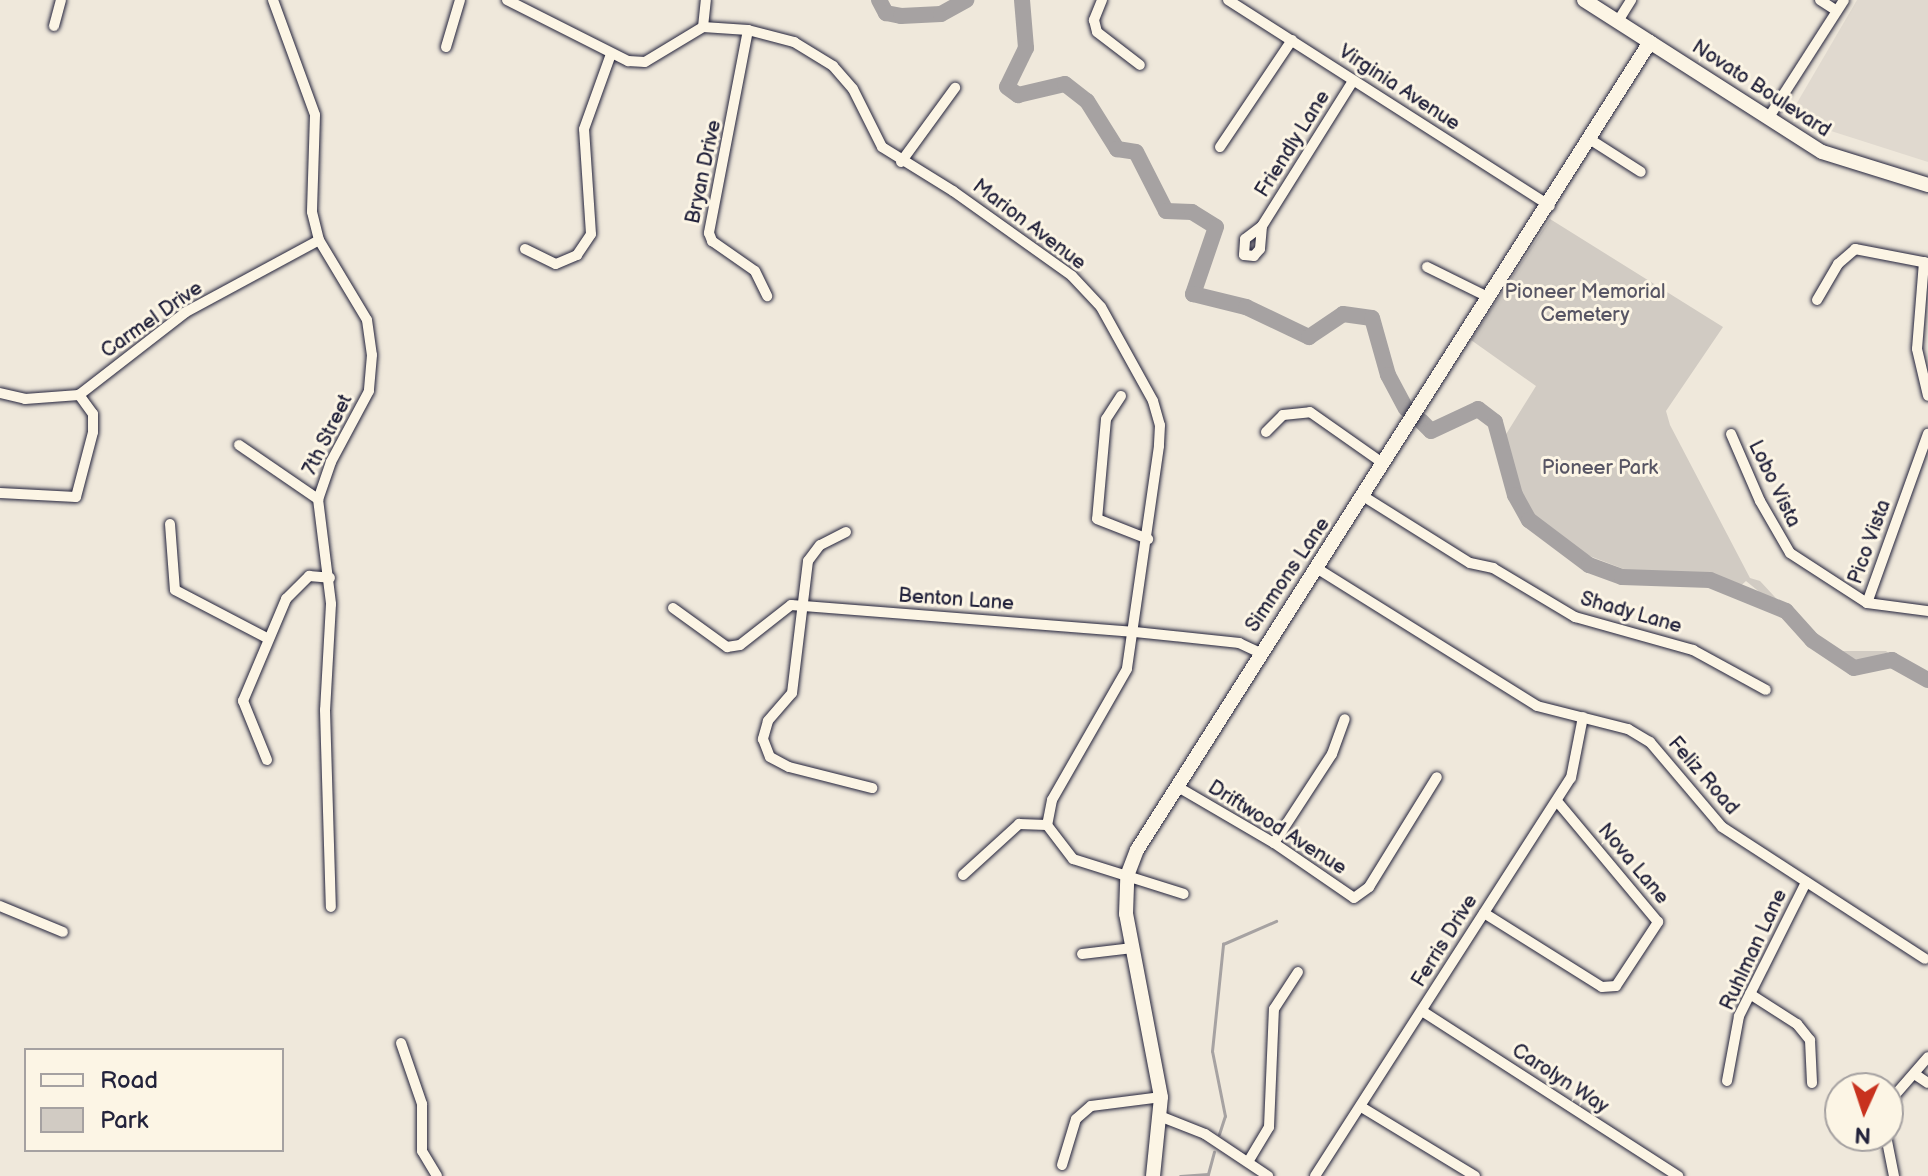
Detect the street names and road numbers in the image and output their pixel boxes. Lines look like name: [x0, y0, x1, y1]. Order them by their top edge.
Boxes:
street label: Novato Boulevard: [1687, 35, 1835, 143]
street label: Virginia Avenue: [1334, 40, 1464, 136]
street label: Friendly Lane: [1250, 86, 1336, 202]
street label: Bryan Drive: [681, 118, 727, 226]
street label: Marion Avenue: [968, 175, 1090, 275]
street label: Carmel Drive: [97, 276, 207, 364]
street label: 7th Street: [298, 390, 358, 480]
street label: Lobo Vista: [1743, 436, 1805, 532]
street label: Pico Vista: [1844, 496, 1896, 588]
street label: Simmons Lane: [1241, 513, 1335, 637]
street label: Benton Lane: [897, 584, 1015, 616]
street label: Shady Lane: [1577, 587, 1685, 639]
street label: Feliz Road: [1663, 732, 1743, 820]
street label: Driftwood Avenue: [1203, 776, 1351, 880]
street label: Nova Lane: [1592, 819, 1674, 909]
street label: Ruhlman Lane: [1715, 886, 1793, 1014]
street label: Ferris Drive: [1407, 890, 1483, 992]
street label: Carolyn Way: [1507, 1039, 1613, 1119]

